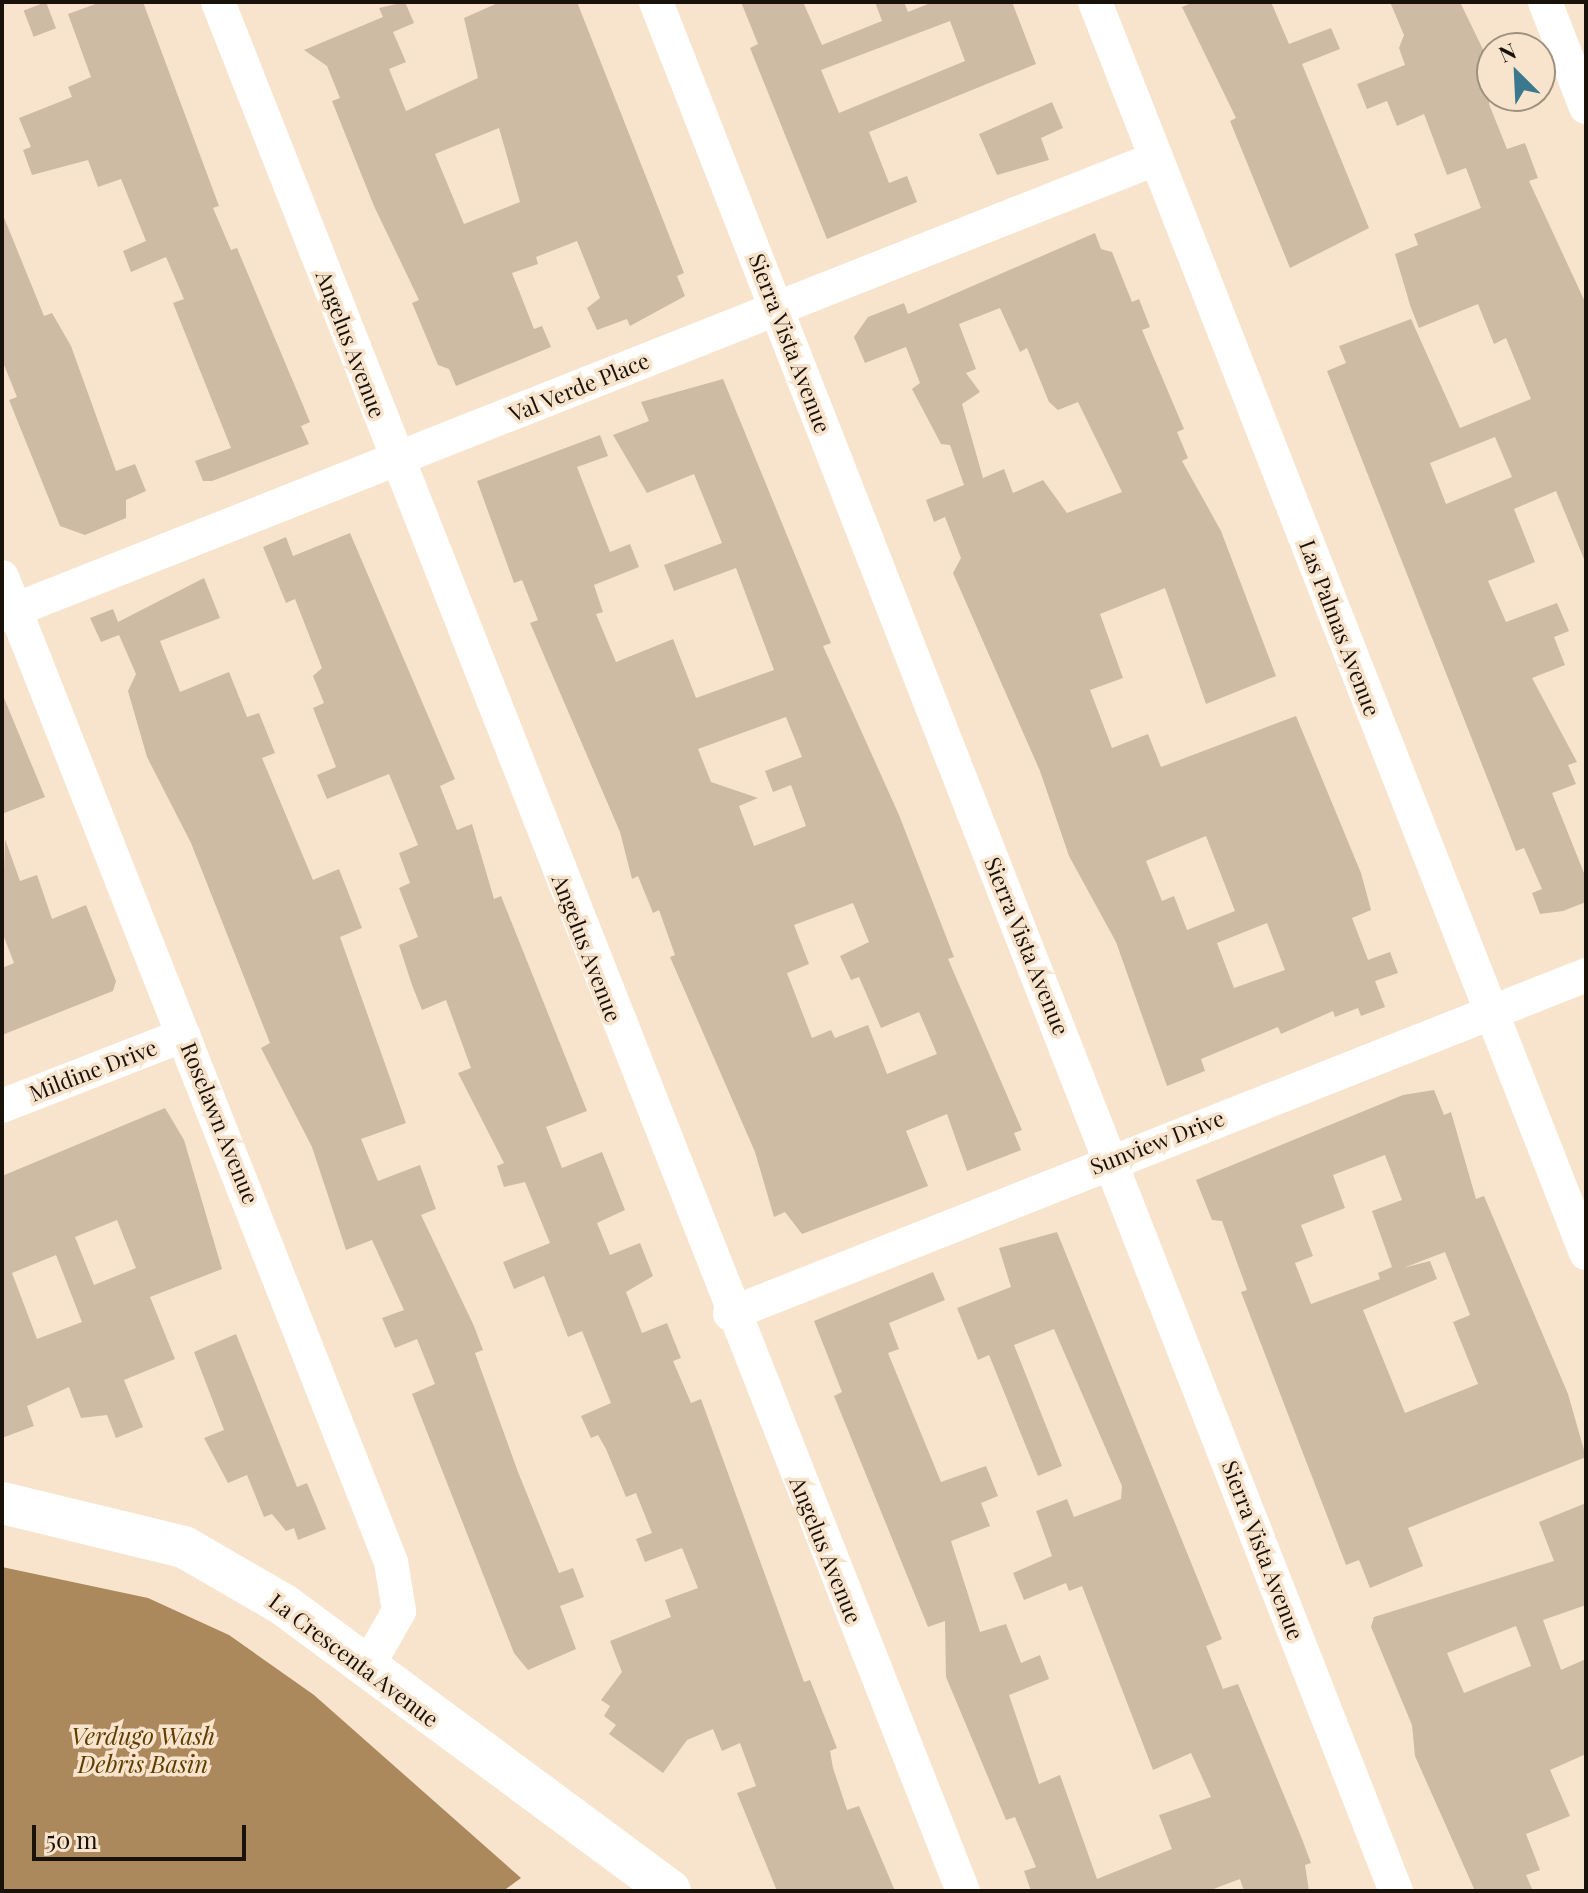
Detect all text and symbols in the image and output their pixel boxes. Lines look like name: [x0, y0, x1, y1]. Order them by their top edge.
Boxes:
north arrow: [1476, 32, 1556, 112]
text: N: [1494, 35, 1520, 69]
street label: Sierra Vista Avenue: [743, 249, 837, 437]
street label: Angelus Avenue: [311, 266, 391, 422]
street label: Val Verde Place: [505, 347, 653, 427]
street label: Las Palmas Avenue: [1294, 536, 1386, 720]
street label: Sierra Vista Avenue: [979, 852, 1075, 1040]
street label: Angelus Avenue: [547, 870, 627, 1026]
street label: Mildine Drive: [25, 1034, 161, 1106]
street label: Roselawn Avenue: [175, 1038, 265, 1208]
street label: Sunview Drive: [1086, 1104, 1228, 1180]
street label: Sierra Vista Avenue: [1216, 1456, 1310, 1644]
street label: Angelus Avenue: [784, 1473, 868, 1627]
street label: La Crescenta Avenue: [264, 1587, 444, 1733]
water label: Verdugo Wash Debris Basin: [71, 1722, 215, 1778]
scale bar: [36, 1809, 250, 1859]
text: 50 m: [46, 1823, 98, 1855]

